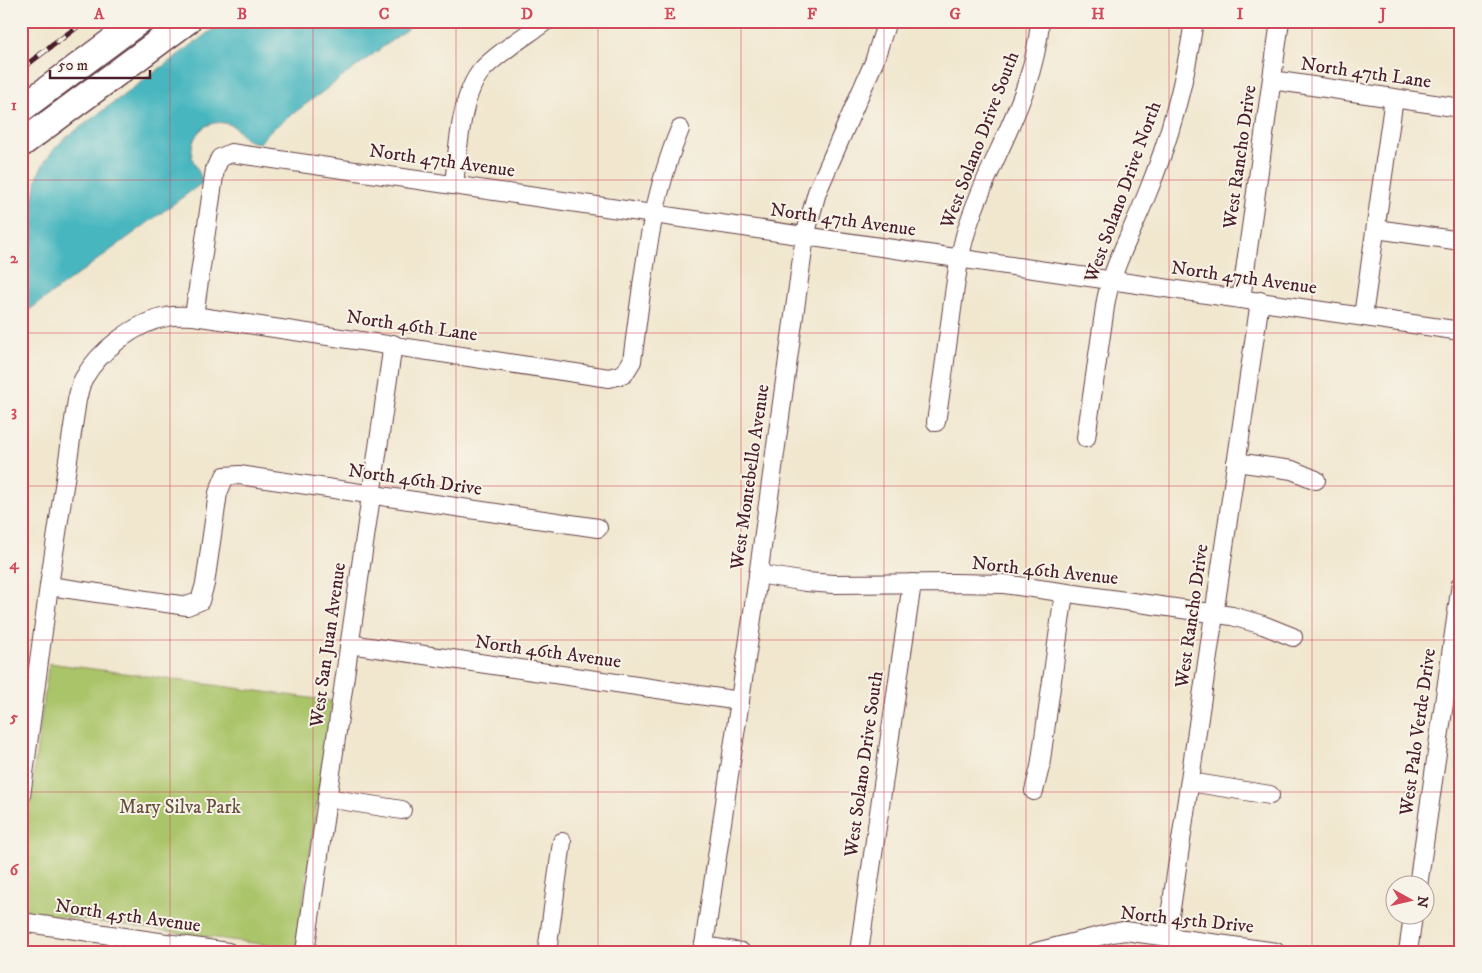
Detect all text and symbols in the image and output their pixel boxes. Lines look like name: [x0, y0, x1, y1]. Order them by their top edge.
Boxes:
text: A: [93, 4, 105, 24]
text: B: [237, 4, 247, 24]
text: C: [379, 4, 389, 24]
text: D: [521, 4, 533, 24]
text: E: [664, 4, 676, 24]
text: F: [807, 4, 817, 24]
text: G: [949, 4, 961, 24]
text: H: [1091, 4, 1105, 24]
text: I: [1237, 4, 1244, 24]
text: J: [1378, 4, 1387, 24]
scale bar: [50, 48, 150, 80]
street label: West Solano Drive South: [935, 48, 1024, 233]
street label: North 47th Lane: [1299, 52, 1433, 94]
text: 50 m: [58, 56, 88, 75]
street label: West Rancho Drive: [1218, 83, 1262, 231]
text: 1: [11, 95, 17, 115]
street label: West Solano Drive North: [1079, 98, 1166, 287]
street label: North 47th Avenue: [368, 139, 516, 183]
street label: North 47th Avenue: [769, 198, 917, 242]
text: 2: [10, 248, 19, 268]
street label: North 47th Avenue: [1170, 256, 1318, 300]
street label: North 46th Lane: [345, 305, 479, 347]
street label: West Montebello Avenue: [725, 383, 774, 572]
text: 3: [11, 401, 17, 421]
street label: North 46th Drive: [347, 459, 483, 501]
street label: West Rancho Drive: [1170, 542, 1214, 690]
street label: North 46th Avenue: [971, 552, 1120, 590]
text: 4: [8, 554, 19, 574]
street label: West San Juan Avenue: [305, 561, 351, 730]
street label: North 46th Avenue: [473, 630, 623, 674]
street label: West Palo Verde Drive: [1395, 647, 1441, 818]
street label: West Solano Drive South: [839, 669, 888, 860]
text: 5: [9, 707, 18, 727]
park label: Mary Silva Park: [119, 796, 242, 819]
text: 6: [10, 860, 20, 880]
north arrow: [1384, 876, 1434, 926]
street label: North 45th Avenue: [54, 894, 202, 938]
text: N: [1412, 895, 1432, 909]
street label: North 45th Drive: [1119, 902, 1255, 938]

